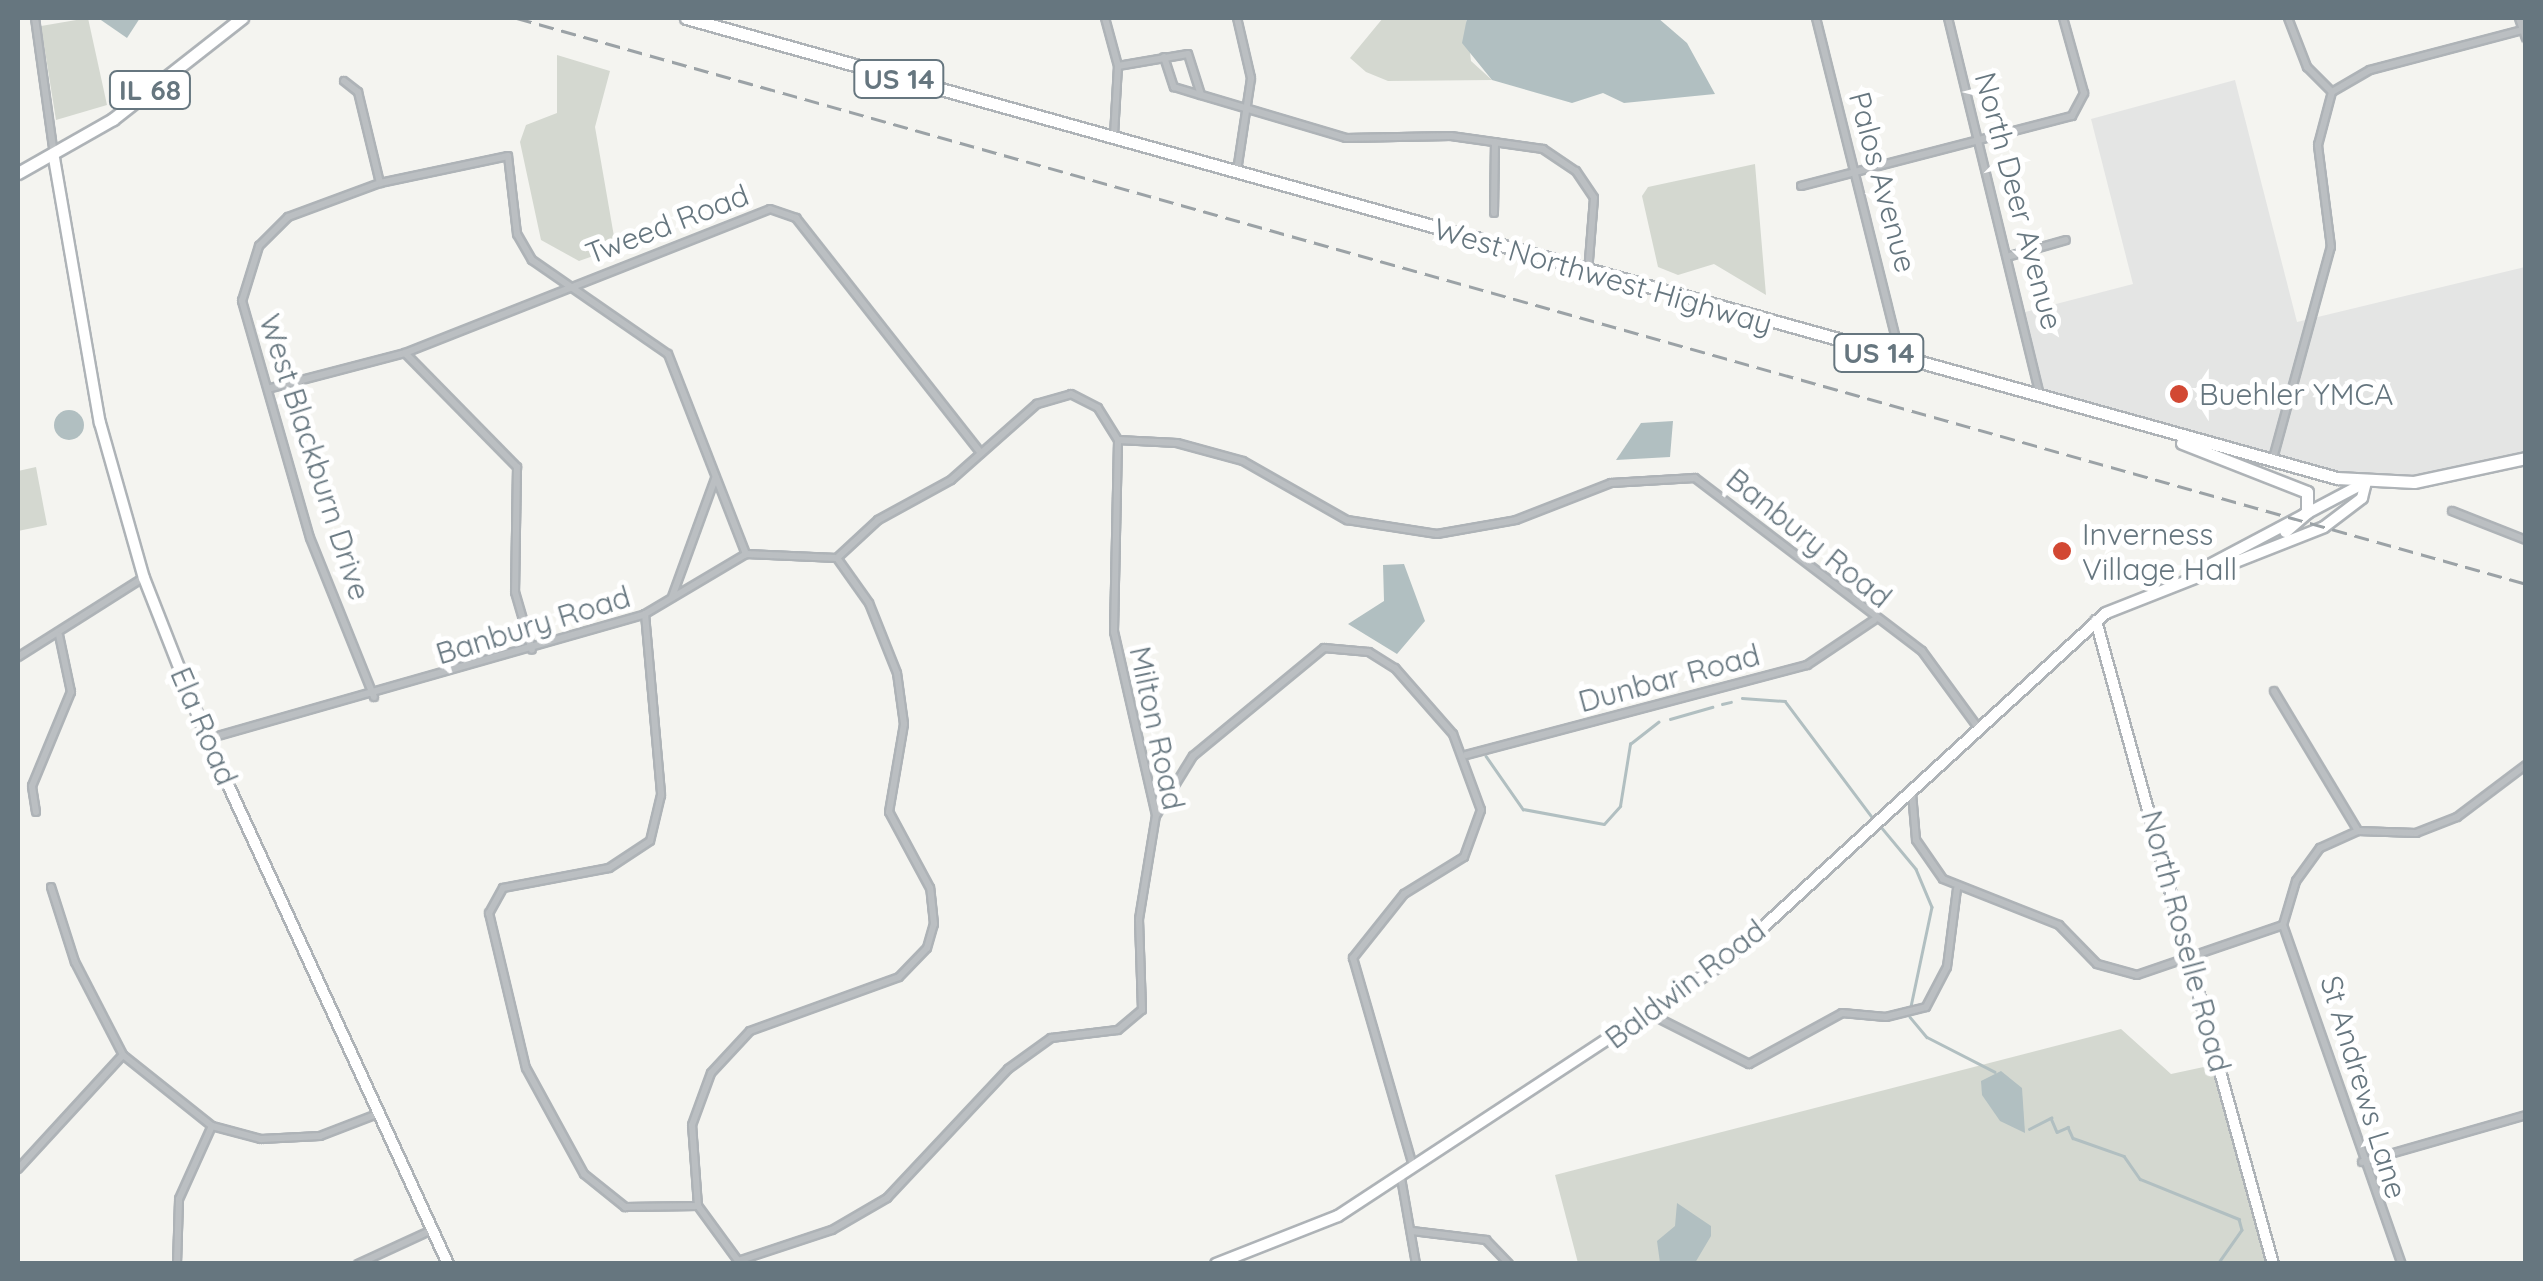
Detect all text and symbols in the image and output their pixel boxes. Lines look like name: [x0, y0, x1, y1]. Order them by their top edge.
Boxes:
road number: US 14: [852, 56, 946, 102]
road number: IL 68: [108, 67, 192, 113]
street label: North Deer Avenue: [1967, 68, 2071, 334]
street label: Palos Avenue: [1842, 88, 1924, 276]
street label: Tweed Road: [580, 176, 754, 272]
street label: West Northwest Highway: [1430, 210, 1776, 342]
street label: West Blackburn Drive: [252, 310, 378, 604]
road number: US 14: [1832, 330, 1926, 376]
place label: Buehler YMCA: [2199, 376, 2393, 412]
marker: Buehler YMCA: [2168, 383, 2190, 405]
street label: Banbury Road: [1719, 461, 1899, 615]
place label: Inverness Village Hall: [2082, 516, 2237, 586]
marker: Inverness Village Hall: [2051, 540, 2073, 562]
street label: Banbury Road: [431, 578, 635, 672]
street label: Dunbar Road: [1574, 636, 1764, 720]
street label: Milton Road: [1122, 643, 1192, 813]
street label: Ela Road: [163, 662, 245, 790]
street label: North Roselle Road: [2134, 806, 2238, 1076]
street label: Baldwin Road: [1598, 912, 1772, 1056]
street label: St Andrews Lane: [2313, 971, 2415, 1203]

